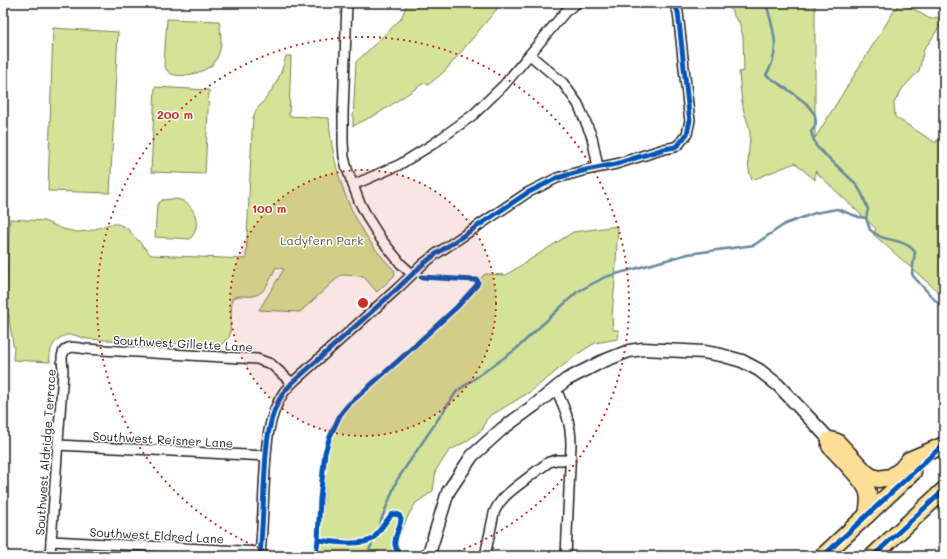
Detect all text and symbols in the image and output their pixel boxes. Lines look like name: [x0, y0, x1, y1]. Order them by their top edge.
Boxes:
text: 200 m: [157, 106, 193, 122]
text: 100 m: [252, 200, 286, 216]
park label: Ladyfern Park: [280, 232, 364, 248]
centre of rings: [356, 296, 370, 310]
street label: Southwest Gillette Lane: [113, 331, 253, 355]
street label: Southwest Aldridge Terrace: [31, 368, 59, 536]
street label: Southwest Reisner Lane: [92, 427, 234, 451]
street label: Southwest Eldred Lane: [89, 523, 225, 547]

